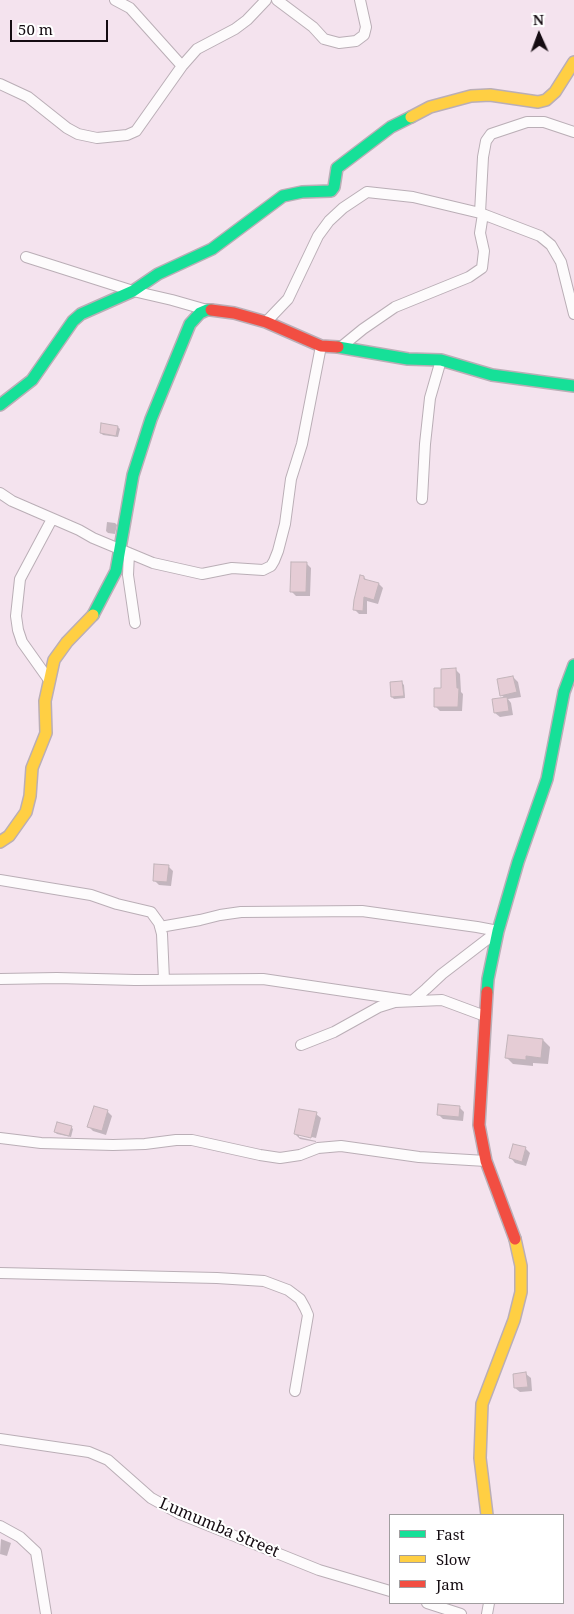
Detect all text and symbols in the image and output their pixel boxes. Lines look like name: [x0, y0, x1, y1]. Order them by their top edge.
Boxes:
scale bar: [12, 10, 110, 42]
north arrow: [514, 10, 564, 60]
text: N: [533, 10, 544, 29]
text: 50 m: [18, 19, 53, 39]
street label: Lumumba Street: [156, 1494, 282, 1562]
legend: [389, 1514, 564, 1604]
text: Fast: [436, 1524, 465, 1544]
text: Slow: [436, 1549, 470, 1569]
text: Jam: [436, 1574, 464, 1594]

